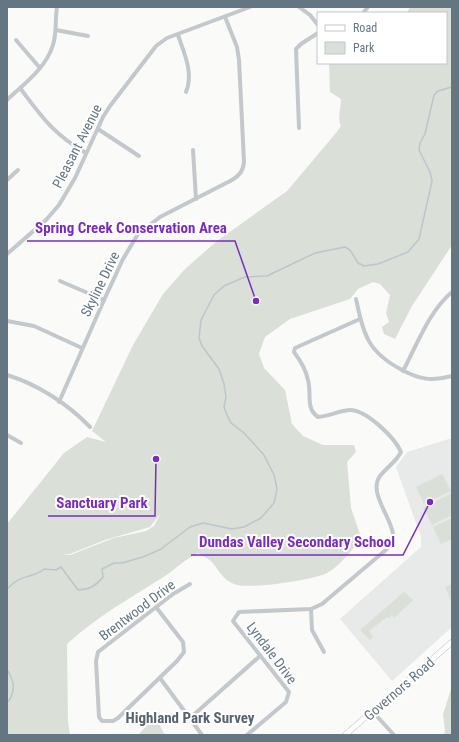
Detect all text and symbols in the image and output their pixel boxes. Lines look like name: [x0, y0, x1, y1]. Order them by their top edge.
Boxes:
legend: [317, 12, 447, 64]
text: Road: [353, 21, 377, 35]
text: Park: [353, 41, 375, 55]
street label: Pleasant Avenue: [49, 101, 105, 191]
callout: Spring Creek Conservation Area: [27, 214, 235, 241]
text: Spring Creek Conservation Area: [35, 219, 227, 237]
street label: Skyline Drive: [77, 249, 123, 319]
callout: Sanctuary Park: [48, 489, 155, 516]
text: Sanctuary Park: [56, 494, 149, 512]
callout: Dundas Valley Secondary School: [191, 528, 403, 555]
text: Dundas Valley Secondary School: [199, 533, 395, 551]
street label: Brentwood Drive: [96, 576, 178, 644]
street label: Lyndale Drive: [244, 619, 301, 687]
street label: Governors Road: [361, 654, 437, 724]
district label: Highland Park Survey: [125, 709, 255, 727]

